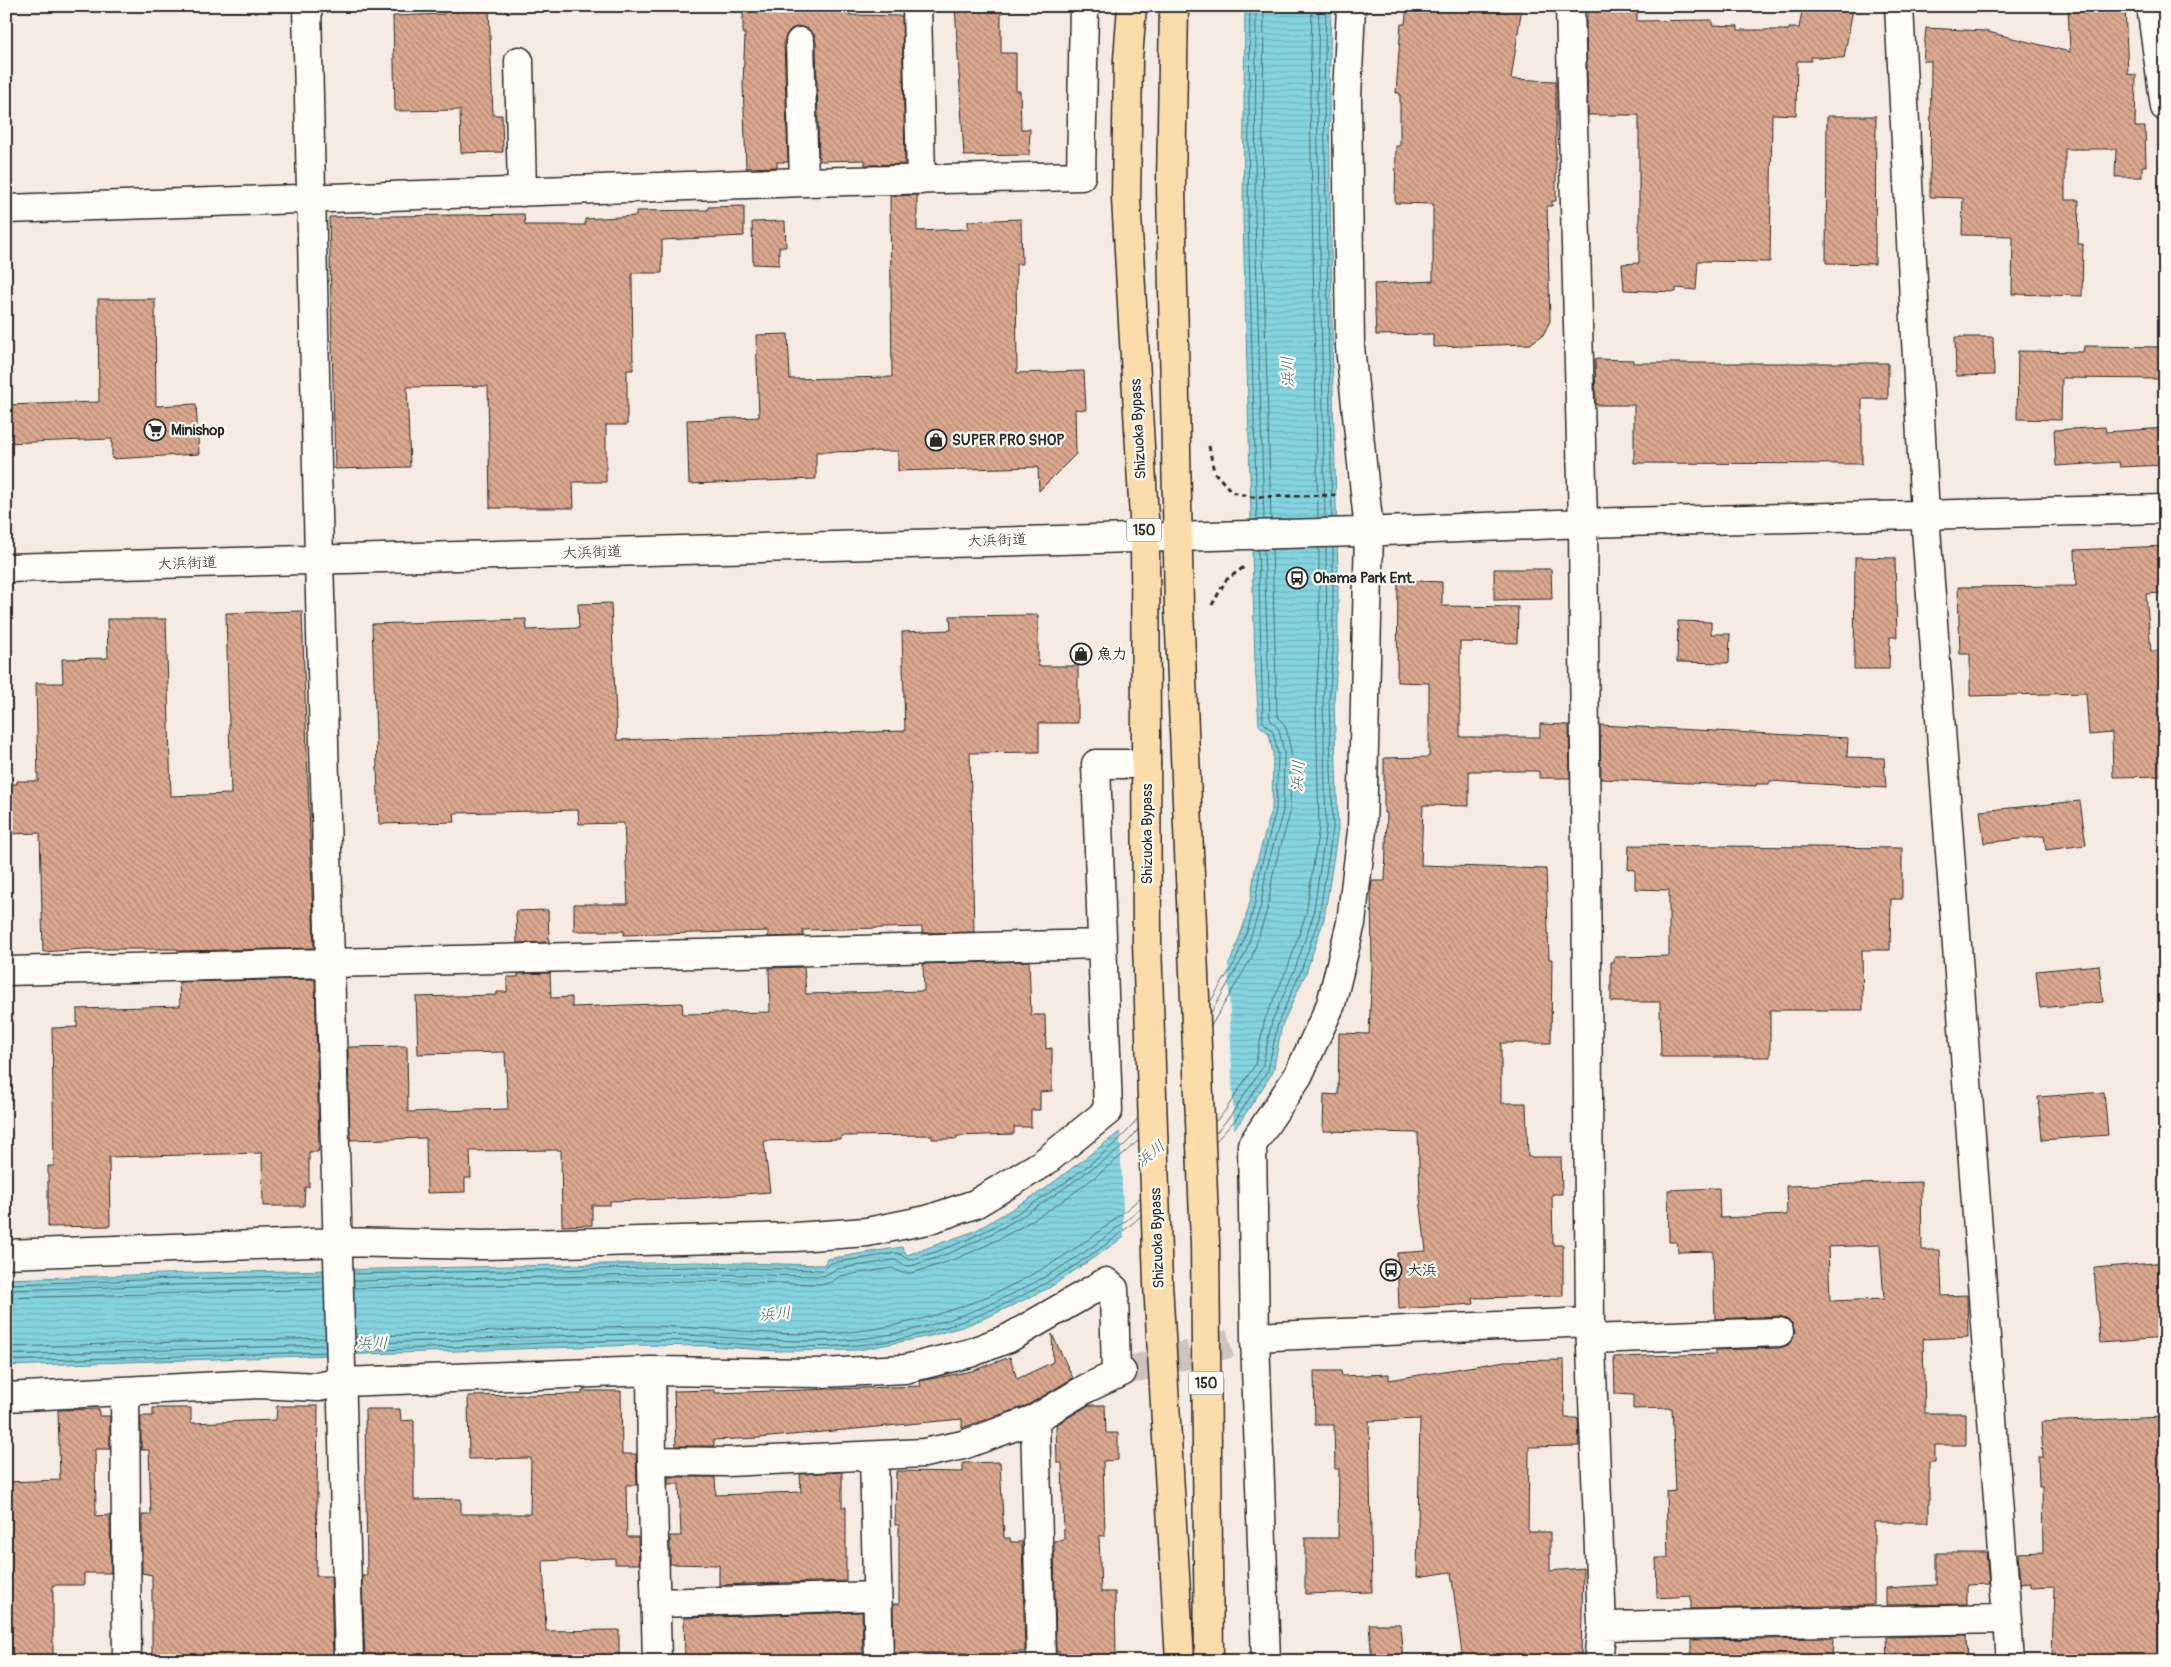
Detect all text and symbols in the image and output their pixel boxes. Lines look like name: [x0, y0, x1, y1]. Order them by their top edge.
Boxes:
water label: 浜川: [1277, 356, 1299, 388]
street label: Shizuoka Bypass: [1126, 378, 1151, 480]
supermarket icon: Minishop: [143, 418, 167, 442]
place label: Minishop: [171, 421, 225, 440]
shop icon: SUPER PRO SHOP: [924, 428, 948, 452]
place label: SUPER PRO SHOP: [952, 431, 1065, 450]
road number: 150: [1126, 518, 1162, 542]
street label: 大浜街道: [967, 530, 1027, 551]
street label: 大浜街道: [562, 542, 622, 563]
street label: 大浜街道: [157, 553, 217, 574]
bus stop icon: Ohama Park Ent.: [1285, 566, 1309, 590]
place label: Ohama Park Ent.: [1313, 569, 1415, 588]
shop icon: 魚力: [1069, 642, 1093, 666]
place label: 魚力: [1097, 645, 1127, 664]
water label: 浜川: [1287, 759, 1309, 793]
street label: Shizuoka Bypass: [1138, 783, 1157, 884]
water label: 浜川: [1132, 1136, 1169, 1172]
street label: Shizuoka Bypass: [1146, 1187, 1169, 1289]
bus stop icon: 大浜: [1379, 1258, 1403, 1282]
place label: 大浜: [1407, 1261, 1437, 1280]
water label: 浜川: [758, 1303, 792, 1325]
water label: 浜川: [356, 1333, 388, 1353]
road number: 150: [1188, 1372, 1224, 1395]

